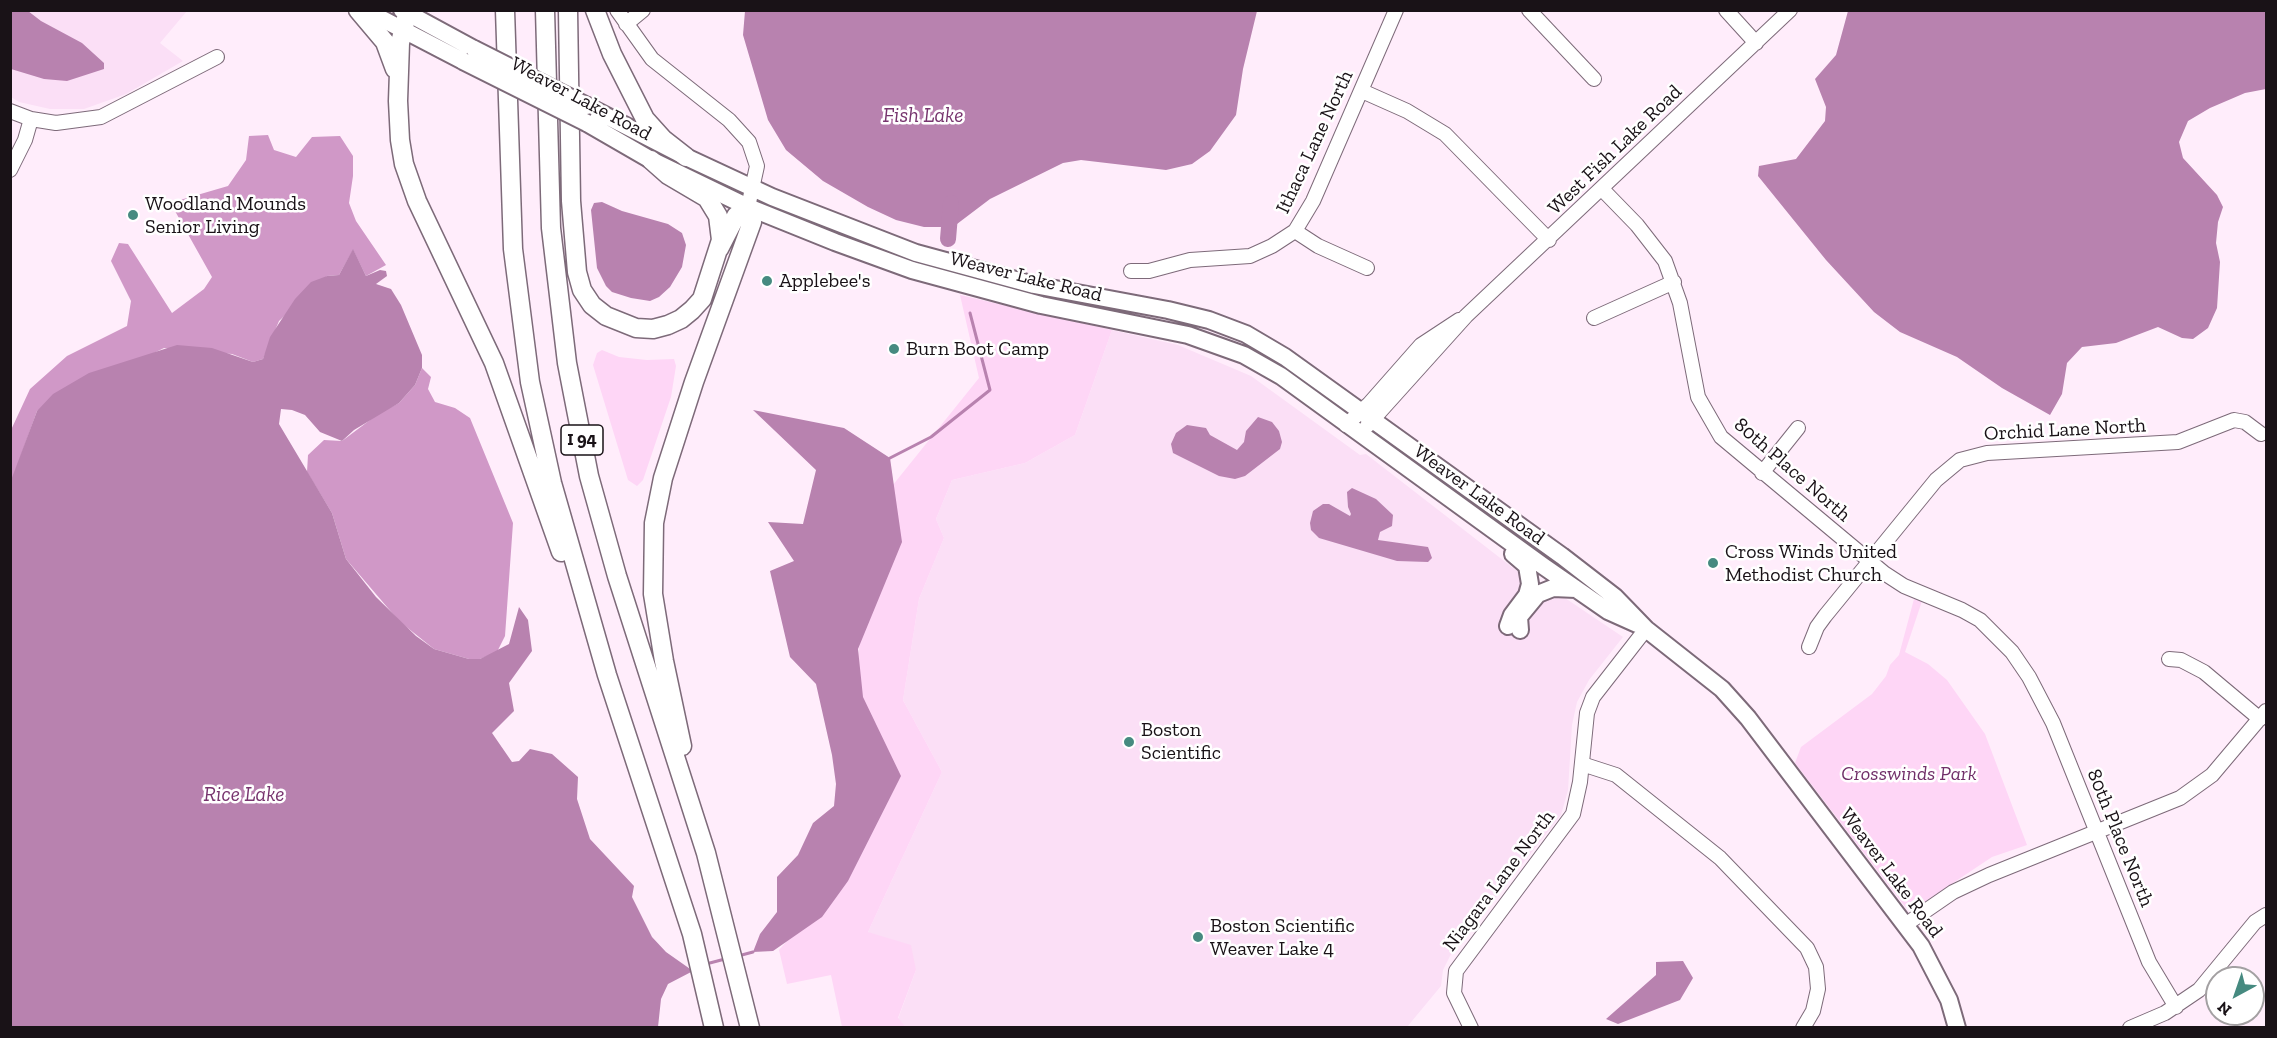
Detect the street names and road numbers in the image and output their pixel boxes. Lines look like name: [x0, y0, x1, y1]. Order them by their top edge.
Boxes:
street label: Weaver Lake Road: [506, 52, 656, 146]
street label: Ithaca Lane North: [1271, 67, 1359, 217]
street label: West Fish Lake Road: [1543, 80, 1687, 220]
street label: Weaver Lake Road: [947, 246, 1105, 308]
street label: 80th Place North: [1729, 413, 1855, 527]
street label: Orchid Lane North: [1983, 414, 2147, 446]
road number: I 94: [561, 425, 603, 455]
street label: Weaver Lake Road: [1409, 439, 1549, 551]
street label: 80th Place North: [2081, 766, 2159, 910]
street label: Weaver Lake Road: [1834, 803, 1948, 943]
street label: Niagara Lane North: [1438, 806, 1560, 956]

